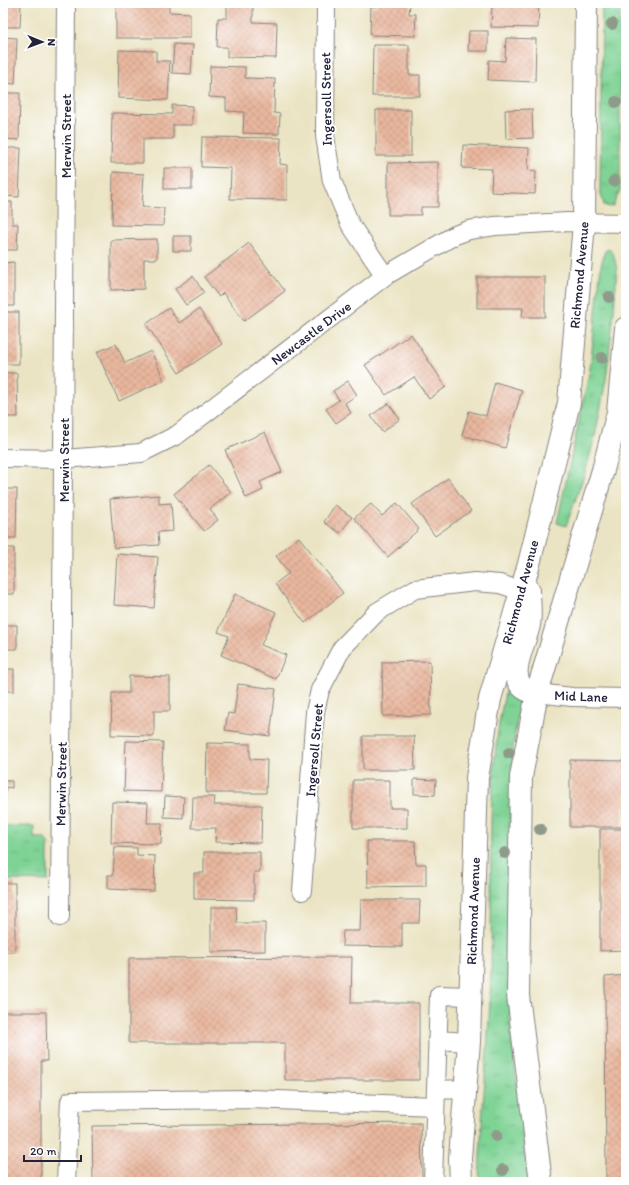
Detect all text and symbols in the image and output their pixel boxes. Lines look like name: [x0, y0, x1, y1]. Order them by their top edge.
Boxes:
north arrow: [22, 22, 62, 62]
text: N: [45, 38, 58, 46]
street label: Ingersoll Street: [317, 52, 336, 146]
street label: Merwin Street: [58, 94, 75, 178]
street label: Richmond Avenue: [566, 220, 593, 329]
street label: Newcastle Drive: [268, 298, 355, 369]
street label: Merwin Street: [56, 418, 73, 502]
street label: Richmond Avenue: [498, 538, 543, 646]
street label: Mid Lane: [554, 687, 608, 706]
street label: Ingersoll Street: [302, 703, 327, 798]
street label: Merwin Street: [52, 742, 71, 826]
street label: Richmond Avenue: [463, 857, 484, 965]
scale bar: [24, 1137, 81, 1163]
text: 20 m: [30, 1144, 57, 1158]

